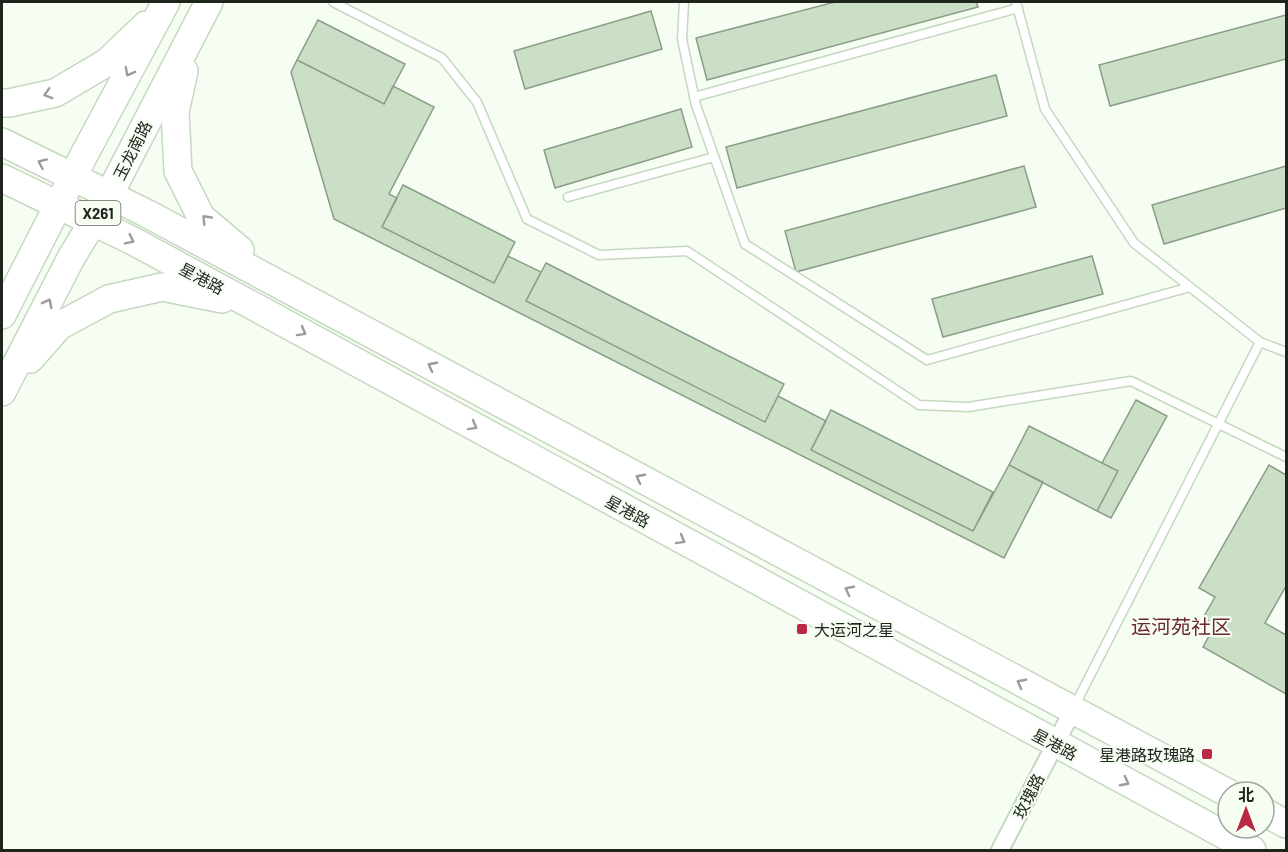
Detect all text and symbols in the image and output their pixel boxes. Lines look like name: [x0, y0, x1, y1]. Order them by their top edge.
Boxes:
one-way arrow: [125, 65, 136, 76]
one-way arrow: [43, 87, 54, 99]
street label: 玉龙南路: [109, 117, 155, 183]
one-way arrow: [38, 159, 49, 171]
road number: X261: [76, 201, 120, 225]
one-way arrow: [202, 216, 213, 227]
one-way arrow: [123, 233, 134, 245]
street label: 星港路: [176, 258, 228, 298]
one-way arrow: [41, 298, 52, 309]
one-way arrow: [295, 325, 306, 336]
one-way arrow: [427, 362, 438, 373]
one-way arrow: [466, 419, 477, 430]
one-way arrow: [636, 474, 647, 485]
street label: 星港路: [602, 491, 654, 531]
one-way arrow: [674, 533, 685, 544]
one-way arrow: [845, 586, 855, 597]
district label: 运河苑社区: [1131, 614, 1231, 638]
place label: 大运河之星: [814, 620, 894, 639]
marker: 大运河之星: [795, 622, 809, 636]
one-way arrow: [1017, 679, 1027, 690]
street label: 星港路: [1029, 724, 1081, 764]
place label: 星港路玫瑰路: [1099, 745, 1195, 764]
marker: 星港路玫瑰路: [1200, 747, 1214, 761]
street label: 玫瑰路: [1009, 770, 1047, 822]
one-way arrow: [1119, 775, 1129, 786]
north arrow: [1216, 780, 1276, 840]
text: 北: [1238, 785, 1254, 804]

